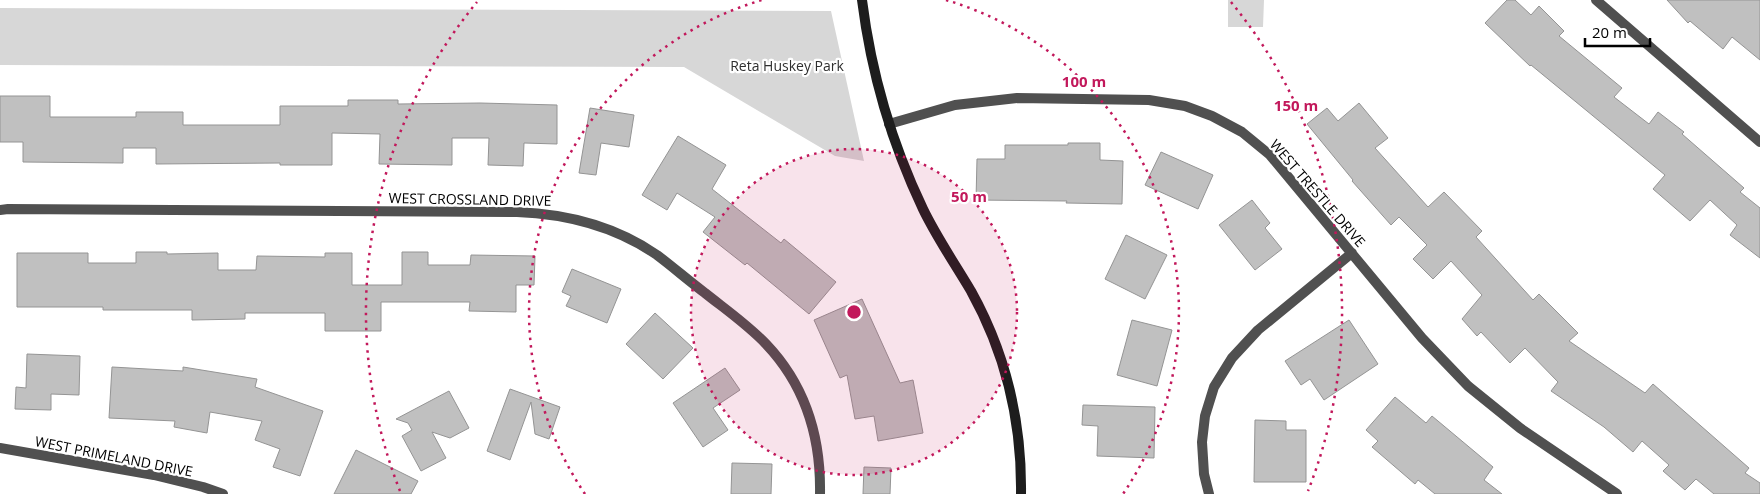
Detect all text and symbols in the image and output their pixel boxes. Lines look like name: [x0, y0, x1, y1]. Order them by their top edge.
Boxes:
scale bar: [1585, 15, 1650, 47]
text: 20 m: [1592, 22, 1627, 42]
park label: Reta Huskey Park: [730, 56, 844, 75]
text: 100 m: [1062, 71, 1106, 91]
text: 150 m: [1274, 95, 1318, 115]
street label: WEST TRESTLE DRIVE: [1266, 135, 1370, 251]
text: 50 m: [951, 186, 987, 206]
street label: WEST CROSSLAND DRIVE: [388, 188, 552, 210]
centre of rings: [845, 303, 863, 321]
street label: WEST PRIMELAND DRIVE: [33, 431, 195, 481]

